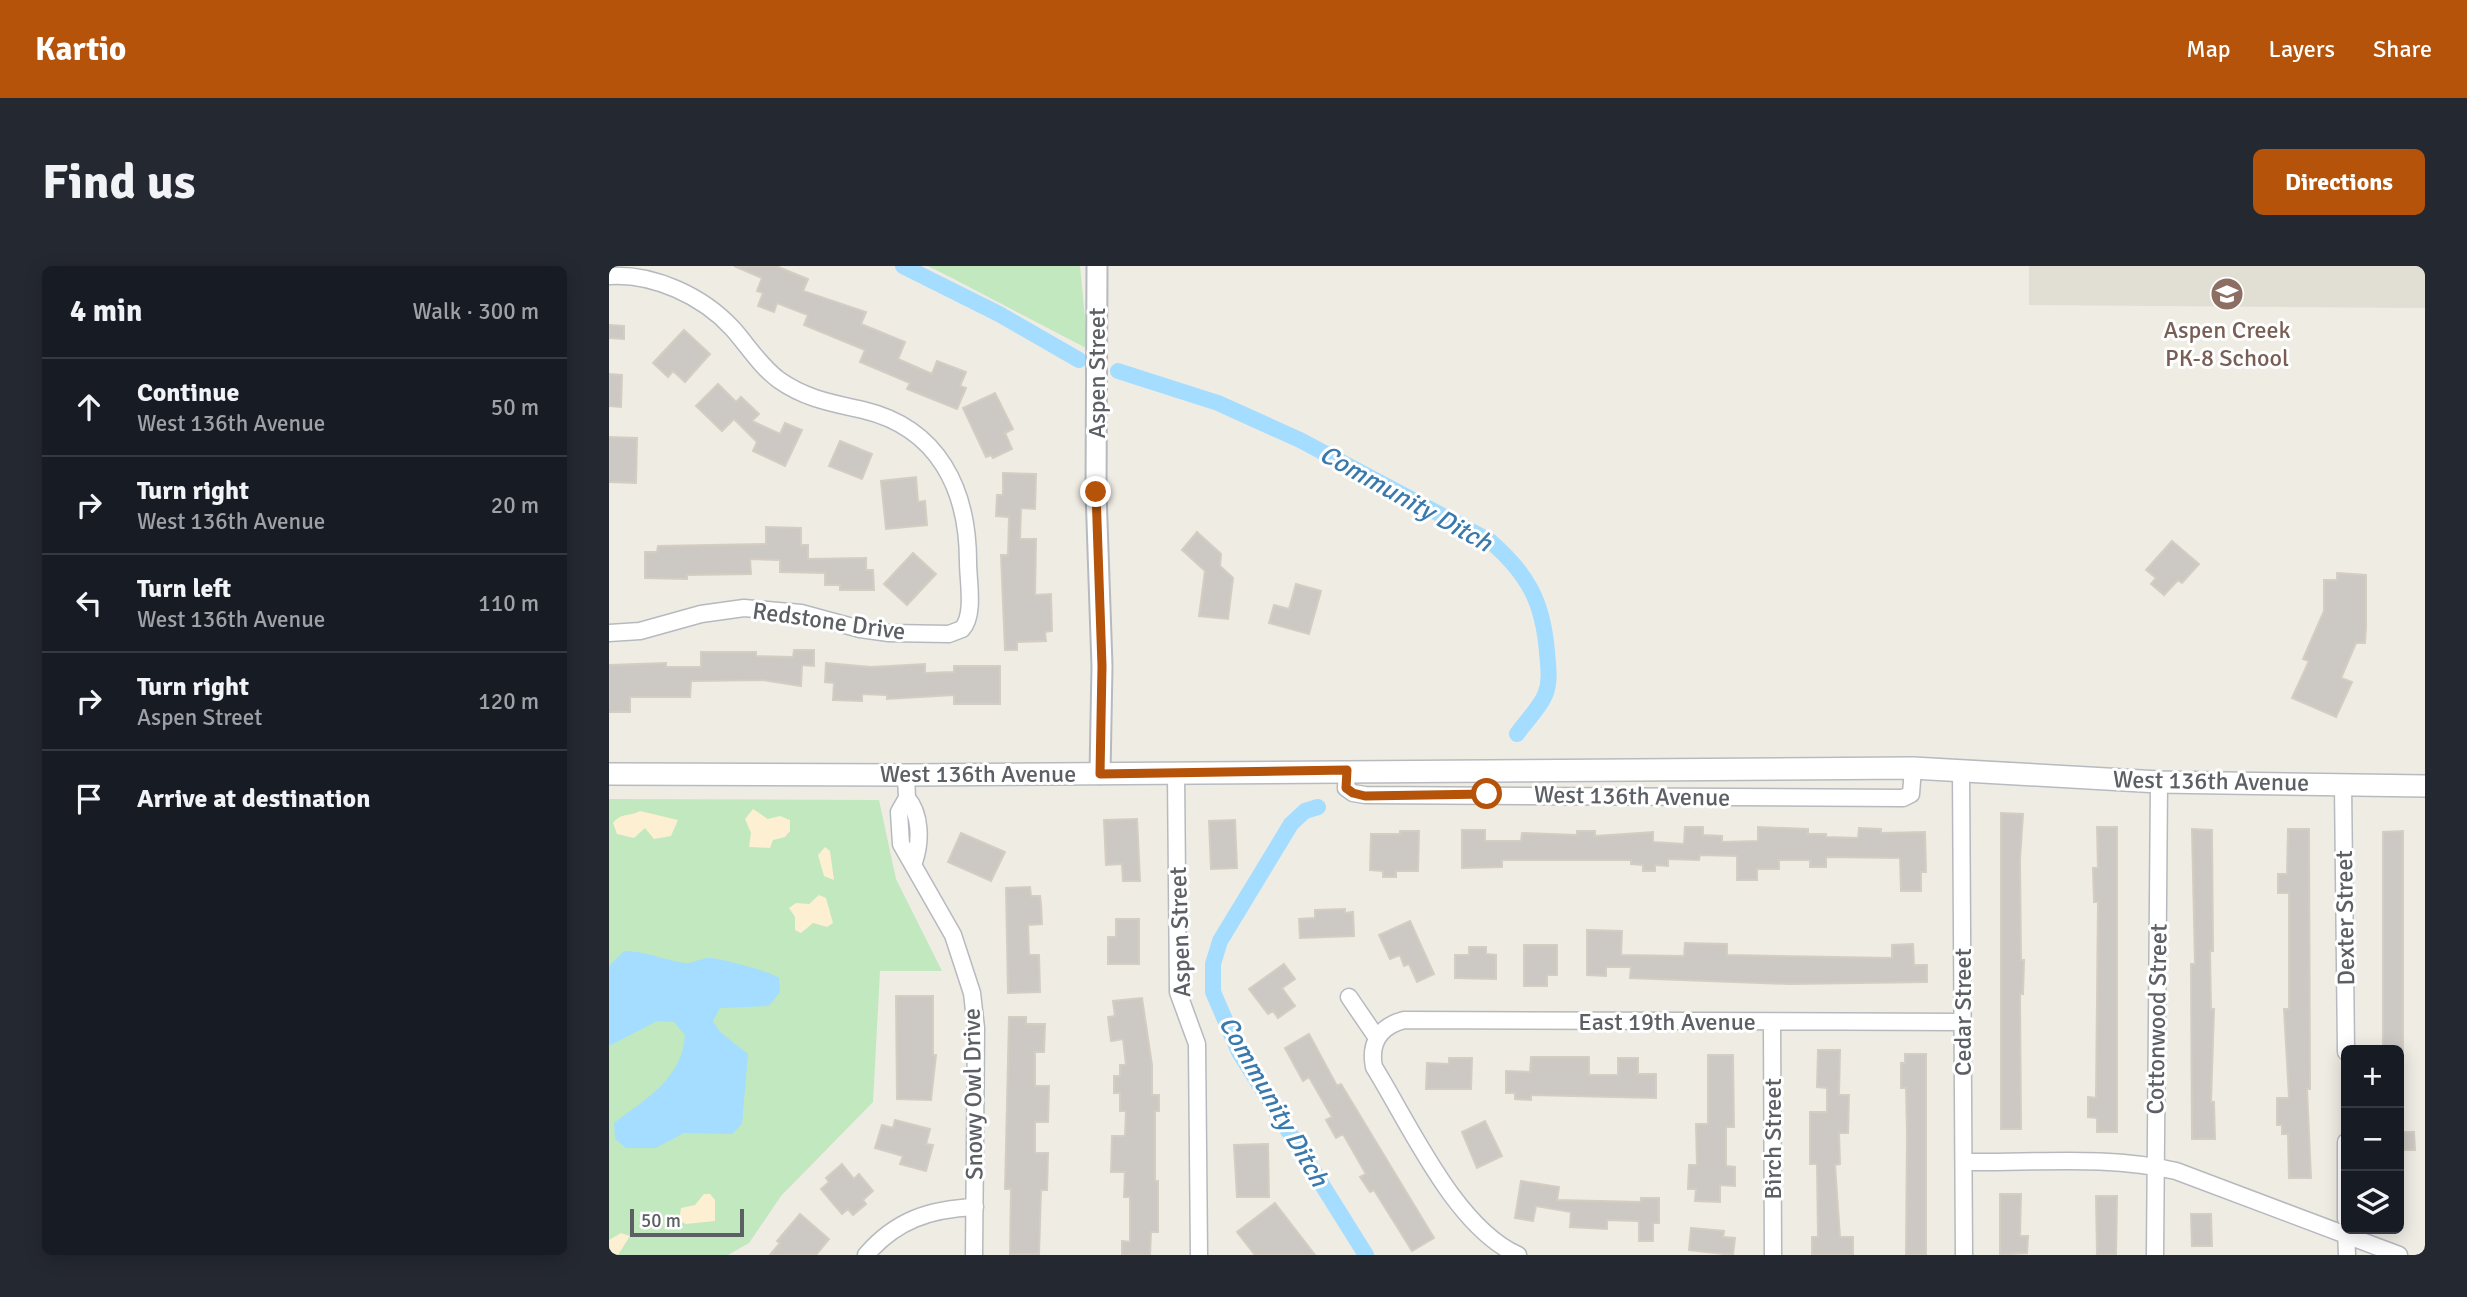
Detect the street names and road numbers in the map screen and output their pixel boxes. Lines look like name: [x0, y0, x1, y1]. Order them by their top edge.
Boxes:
street label: Aspen Street: [1082, 308, 1112, 438]
street label: Redstone Drive: [751, 595, 907, 647]
street label: West 136th Avenue: [880, 759, 1076, 789]
street label: West 136th Avenue: [2113, 764, 2309, 798]
street label: West 136th Avenue: [1534, 779, 1730, 813]
street label: Dexter Street: [2329, 850, 2361, 986]
street label: Aspen Street: [1163, 866, 1197, 998]
street label: Cottonwood Street: [2140, 923, 2174, 1115]
street label: Cedar Street: [1948, 948, 1978, 1076]
street label: East 19th Avenue: [1578, 1007, 1756, 1037]
street label: Snowy Owl Drive: [957, 1008, 989, 1180]
street label: Birch Street: [1758, 1078, 1788, 1200]

